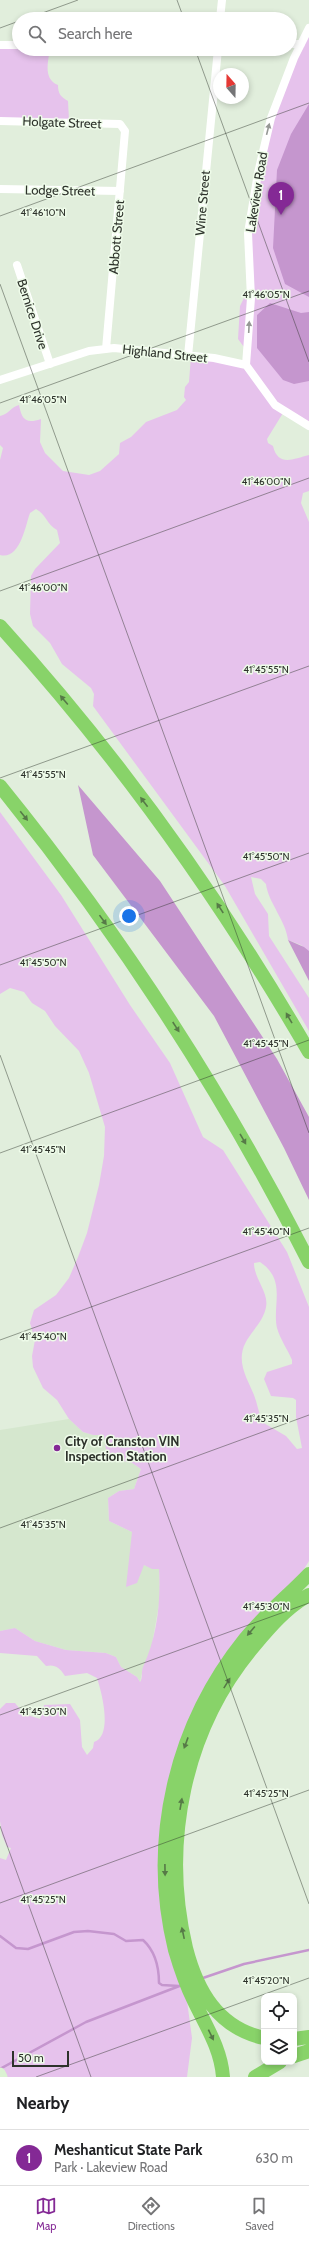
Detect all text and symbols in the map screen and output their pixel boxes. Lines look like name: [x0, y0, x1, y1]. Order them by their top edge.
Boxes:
search box: [12, 12, 297, 56]
icon: search: [26, 23, 48, 45]
text: Search here: [58, 25, 133, 43]
north arrow: [213, 68, 249, 104]
street label: Holgate Street: [22, 113, 102, 131]
one-way arrow: [265, 123, 271, 135]
street label: Lakeview Road: [242, 151, 270, 233]
street label: Wine Street: [191, 169, 213, 236]
street label: Lodge Street: [25, 181, 96, 199]
pin: 1: [268, 182, 294, 215]
street label: Abbott Street: [105, 199, 127, 275]
text: 41°46'10"N: [20, 206, 66, 219]
street label: Bernice Drive: [14, 277, 52, 352]
text: 41°46'05"N: [242, 288, 290, 301]
one-way arrow: [246, 321, 253, 333]
street label: Highland Street: [122, 341, 209, 365]
text: 41°46'05"N: [19, 393, 67, 406]
text: 41°46'00"N: [241, 475, 291, 488]
text: 41°46'00"N: [18, 581, 68, 594]
text: 41°45'55"N: [243, 663, 289, 676]
one-way arrow: [59, 695, 68, 706]
text: 41°45'55"N: [20, 768, 66, 781]
one-way arrow: [140, 797, 149, 808]
one-way arrow: [20, 811, 29, 822]
text: 41°45'50"N: [242, 850, 290, 863]
one-way arrow: [216, 903, 224, 913]
your location: [119, 906, 139, 926]
one-way arrow: [99, 915, 107, 925]
text: 41°45'50"N: [19, 956, 67, 969]
one-way arrow: [286, 1012, 293, 1024]
one-way arrow: [172, 1022, 180, 1033]
text: 41°45'45"N: [243, 1037, 289, 1050]
one-way arrow: [240, 1133, 247, 1145]
text: 41°45'45"N: [20, 1143, 66, 1156]
text: 41°45'40"N: [242, 1225, 290, 1238]
text: 41°45'40"N: [19, 1330, 67, 1343]
text: 41°45'35"N: [243, 1412, 289, 1425]
place label: City of Cranston VIN Inspection Station: [65, 1433, 180, 1464]
marker: City of Cranston VIN Inspection Station: [52, 1443, 62, 1453]
text: 41°45'35"N: [20, 1518, 66, 1531]
text: 41°45'30"N: [242, 1600, 290, 1613]
one-way arrow: [247, 1626, 256, 1637]
one-way arrow: [223, 1678, 231, 1688]
text: 41°45'30"N: [19, 1705, 67, 1718]
one-way arrow: [183, 1737, 189, 1749]
text: 41°45'25"N: [243, 1787, 289, 1800]
one-way arrow: [178, 1798, 184, 1810]
one-way arrow: [162, 1864, 168, 1877]
text: 41°45'25"N: [20, 1893, 66, 1906]
one-way arrow: [179, 1927, 185, 1939]
text: 41°45'20"N: [242, 1974, 290, 1987]
map controls: [261, 1993, 297, 2065]
button: locate: [261, 1993, 297, 2029]
one-way arrow: [207, 2029, 214, 2041]
button: layers: [261, 2029, 297, 2065]
scale bar: [12, 2049, 69, 2068]
text: 50 m: [18, 2051, 44, 2065]
text: Nearby: [16, 2093, 69, 2113]
text: Meshanticut State Park: [54, 2141, 202, 2159]
text: 1: [27, 2150, 31, 2166]
text: 630 m: [255, 2150, 293, 2166]
text: Park · Lakeview Road: [54, 2159, 168, 2175]
tab: Map: [35, 2195, 57, 2233]
tab: Directions: [128, 2195, 175, 2233]
tab: Saved: [245, 2195, 274, 2233]

